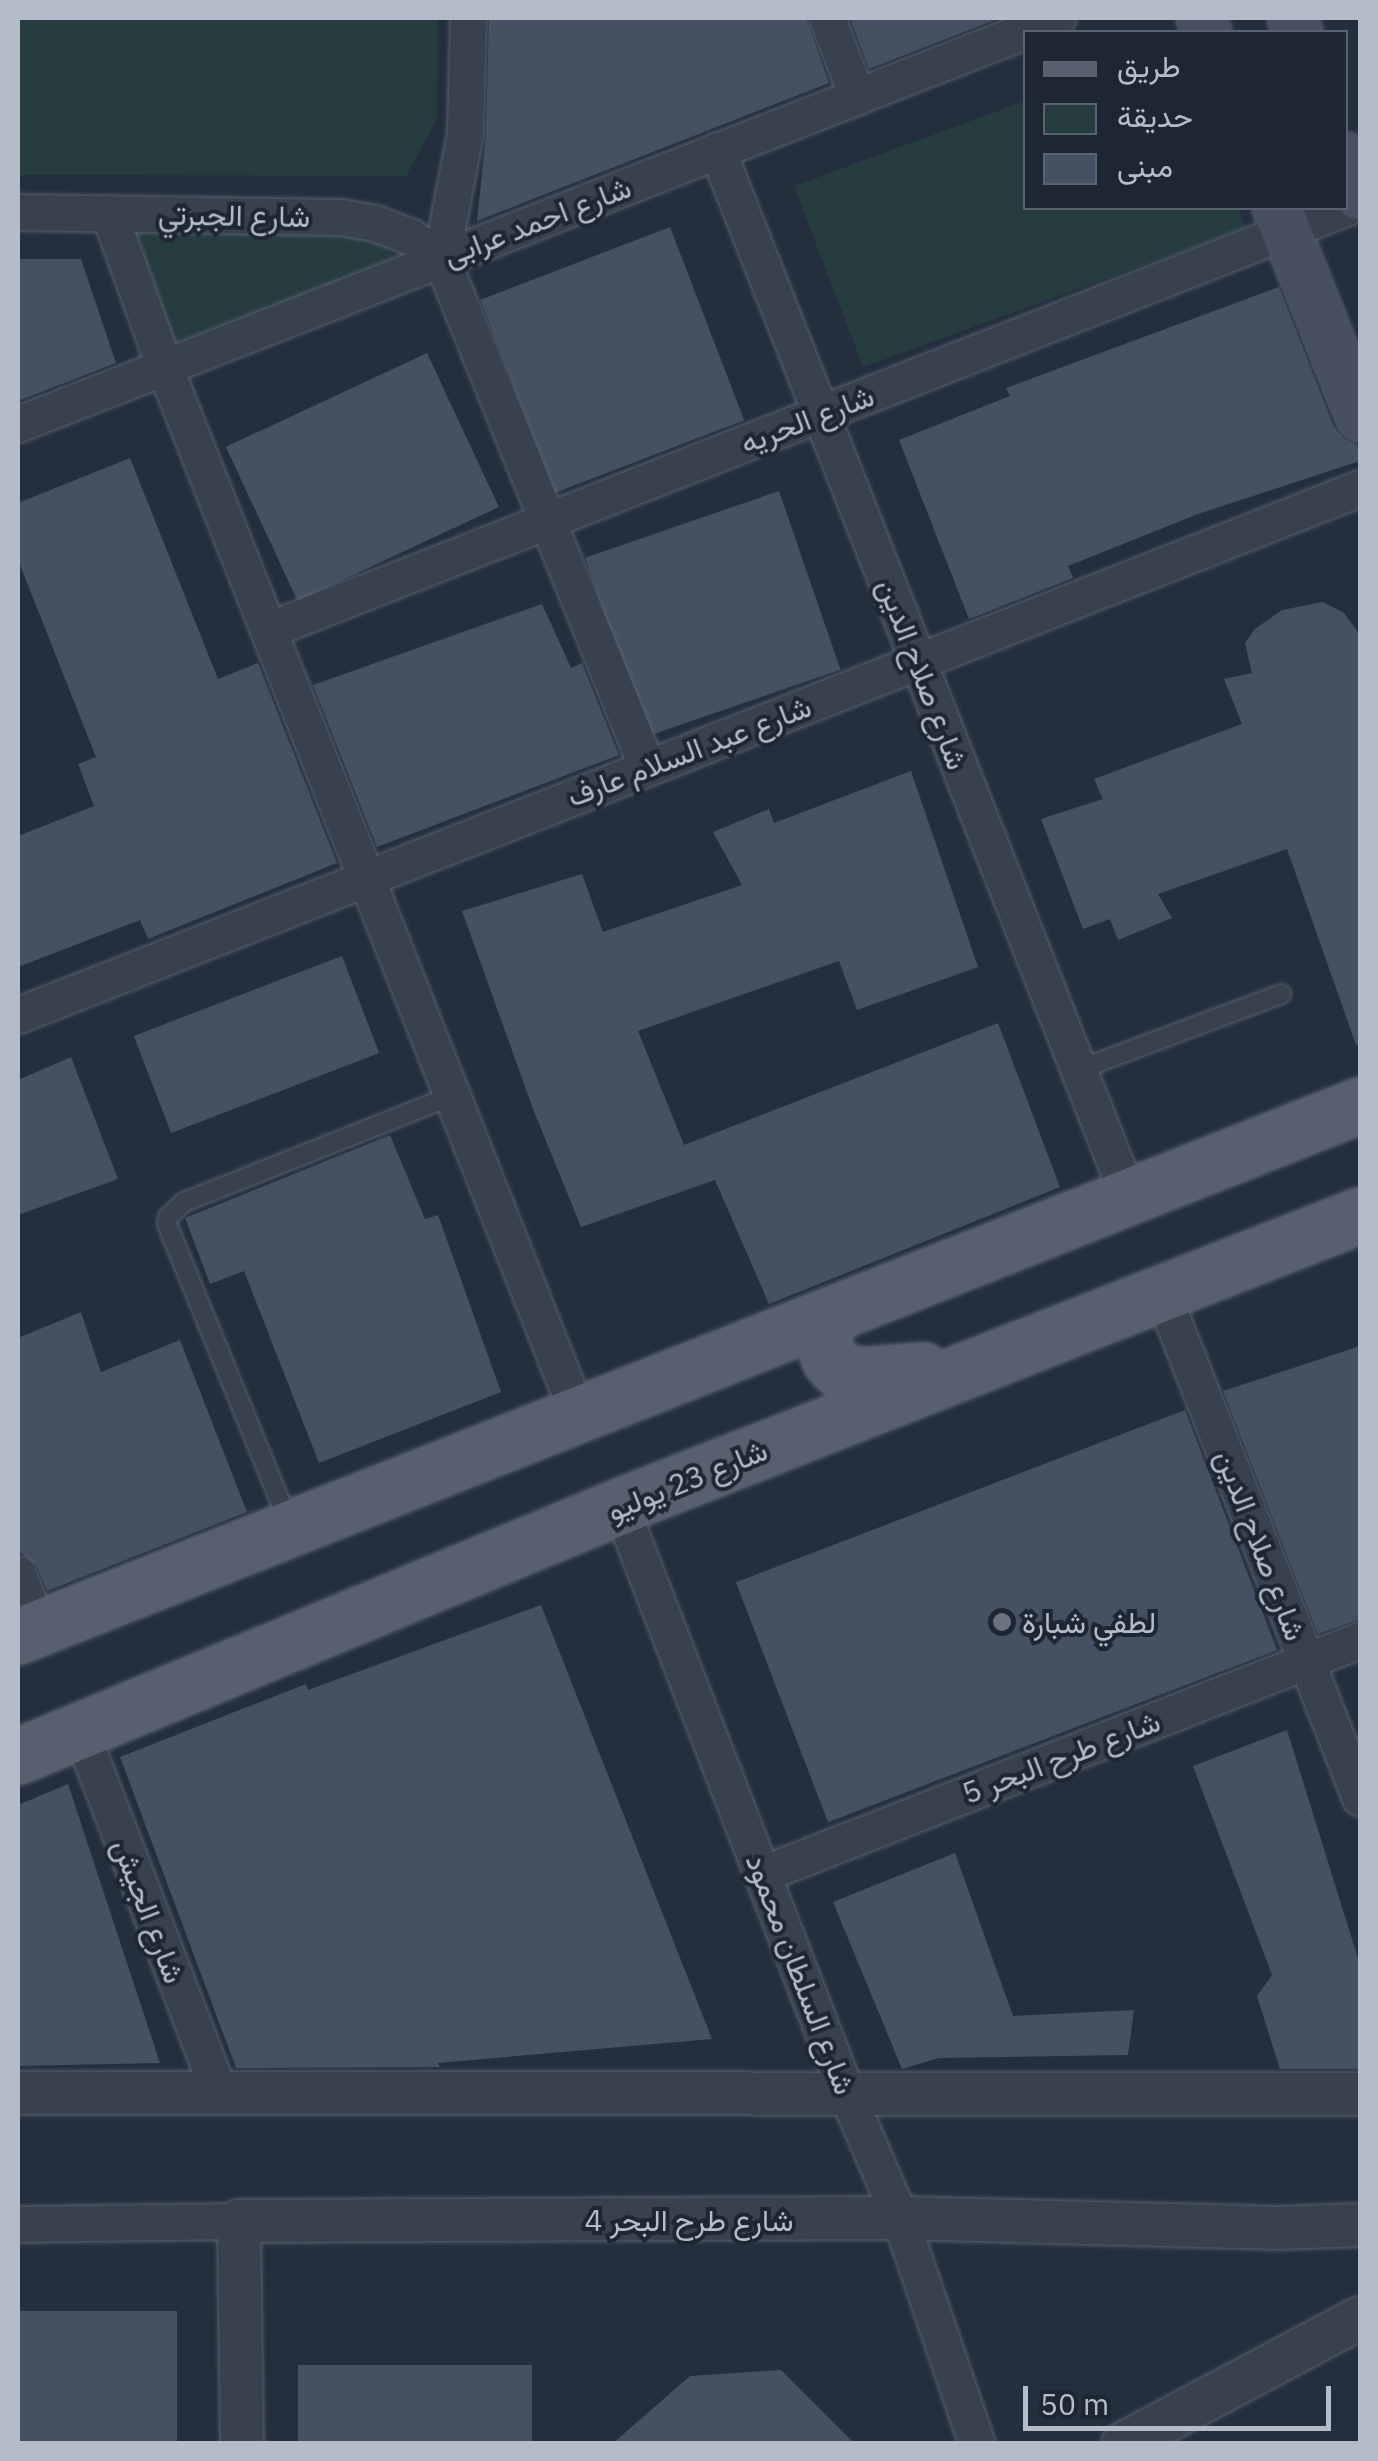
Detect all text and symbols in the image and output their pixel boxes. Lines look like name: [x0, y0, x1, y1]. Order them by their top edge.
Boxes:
legend: [1023, 30, 1348, 210]
text: طريق: [1117, 46, 1181, 85]
text: حديقة: [1117, 96, 1193, 135]
text: مبنى: [1117, 146, 1173, 185]
street label: شارع احمد عرابى: [438, 169, 636, 273]
street label: شارع الجبرتي: [158, 196, 310, 234]
street label: شارع الحريه: [735, 377, 879, 461]
street label: شارع صلاح الدين: [870, 574, 976, 774]
street label: شارع عبد السلام عارف: [562, 688, 816, 814]
street label: شارع 23 يوليو: [602, 1432, 772, 1528]
street label: شارع صلاح الدين: [1208, 1445, 1314, 1645]
place label: لطفي شبارة: [1022, 1604, 1156, 1640]
marker: لطفي شبارة: [991, 1611, 1013, 1633]
street label: شارع طرح البحر 5: [957, 1703, 1165, 1811]
street label: شارع الجيش: [105, 1834, 193, 1988]
street label: شارع السلطان محمود: [739, 1849, 863, 2099]
street label: شارع طرح البحر 4: [585, 2202, 793, 2238]
scale bar: [1028, 2366, 1336, 2428]
text: 50 m: [1040, 2384, 1109, 2423]

